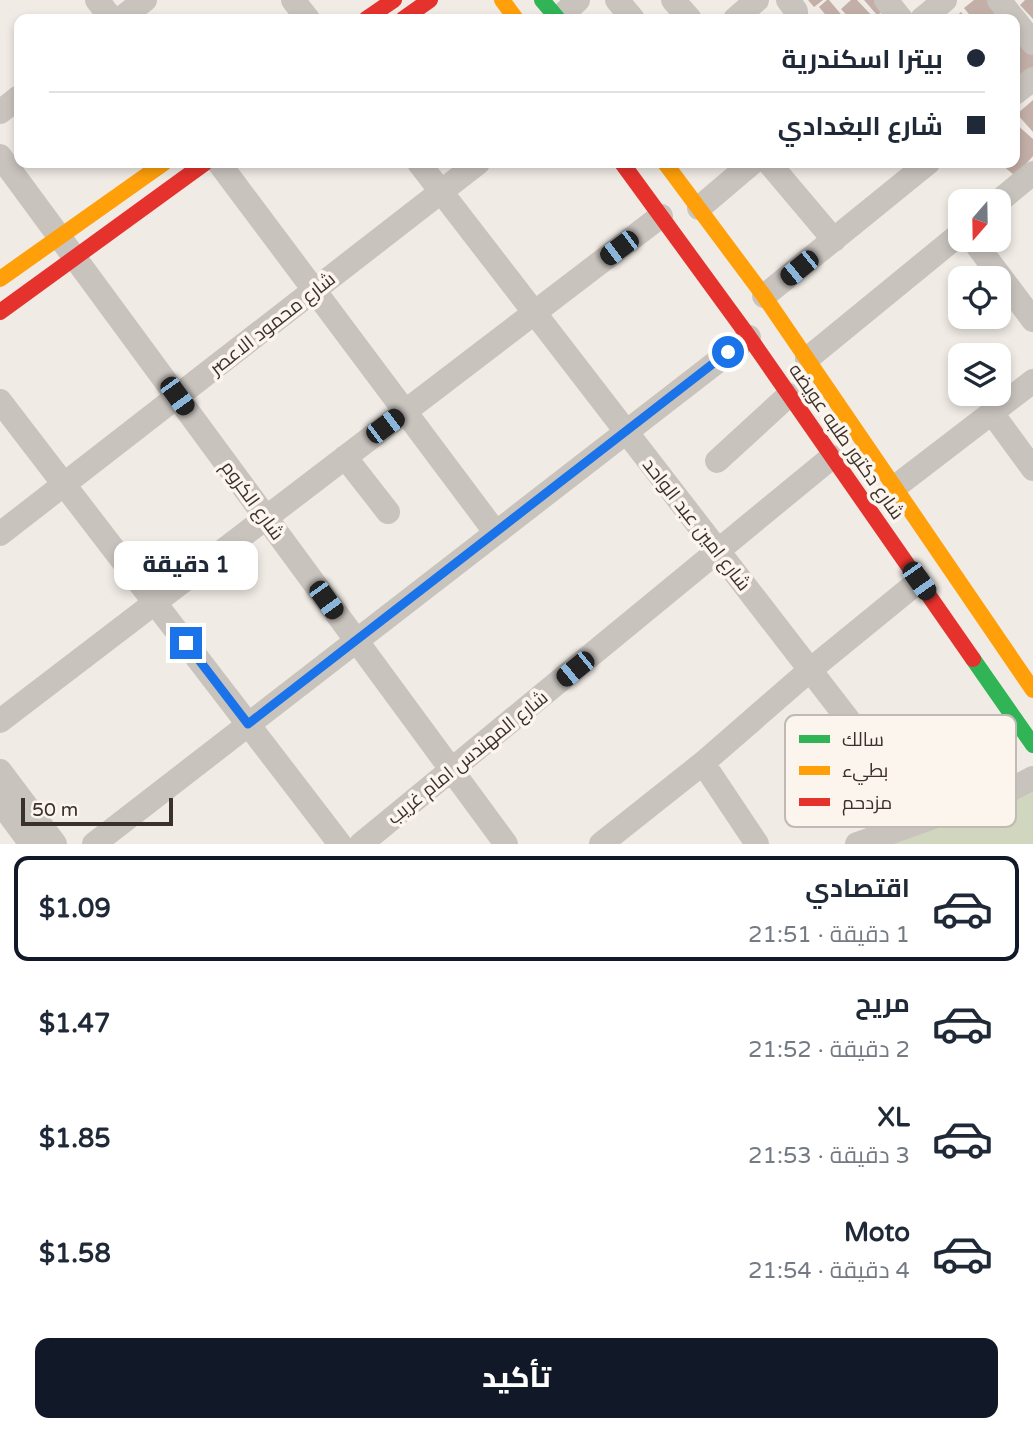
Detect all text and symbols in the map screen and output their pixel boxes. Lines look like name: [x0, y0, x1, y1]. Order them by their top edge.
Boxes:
text: بيترا اسكندرية: [781, 44, 943, 75]
text: شارع البغدادي: [778, 111, 943, 142]
north arrow: [948, 189, 1012, 252]
map controls: [948, 189, 1011, 406]
car: [596, 227, 643, 269]
car: [777, 247, 822, 289]
button: locate: [948, 266, 1011, 329]
street label: شارع محمود الاعصر: [205, 268, 341, 382]
route start: [712, 336, 744, 368]
button: layers: [948, 343, 1011, 406]
street label: شارع دكتور طلبه عويضه: [782, 359, 908, 525]
car: [157, 373, 198, 419]
car: [362, 405, 409, 447]
street label: شارع امين عبد الواحد: [636, 454, 755, 596]
street label: شارع الكروم: [214, 457, 288, 546]
callout: 1 دقيقة: [114, 542, 258, 590]
text: 1 دقيقة: [142, 551, 230, 579]
car: [899, 558, 940, 604]
car: [306, 577, 347, 623]
route end: [170, 627, 202, 659]
car: [553, 648, 598, 690]
street label: شارع المهندس امام غريب: [383, 686, 554, 831]
legend: [785, 715, 1016, 827]
text: سالك: [842, 729, 884, 751]
text: بطيء: [842, 760, 888, 785]
text: مزدحم: [842, 792, 892, 816]
scale bar: [21, 795, 173, 827]
text: 50 m: [32, 799, 78, 821]
text: اقتصادي: [805, 873, 910, 904]
icon: car: [931, 877, 994, 940]
text: $1.09: [39, 893, 111, 924]
text: 1 دقيقة · 21:51: [748, 921, 910, 949]
text: مريح: [855, 988, 910, 1019]
icon: car: [931, 992, 994, 1055]
text: $1.47: [39, 1008, 110, 1039]
text: 2 دقيقة · 21:52: [748, 1036, 910, 1064]
text: XL: [878, 1102, 910, 1133]
icon: car: [931, 1107, 994, 1170]
text: $1.85: [39, 1123, 111, 1154]
text: 3 دقيقة · 21:53: [748, 1142, 910, 1170]
text: Moto: [844, 1217, 910, 1248]
icon: car: [931, 1222, 994, 1285]
text: $1.58: [39, 1238, 111, 1269]
text: 4 دقيقة · 21:54: [748, 1257, 910, 1285]
button: تأكيد: [35, 1338, 998, 1418]

